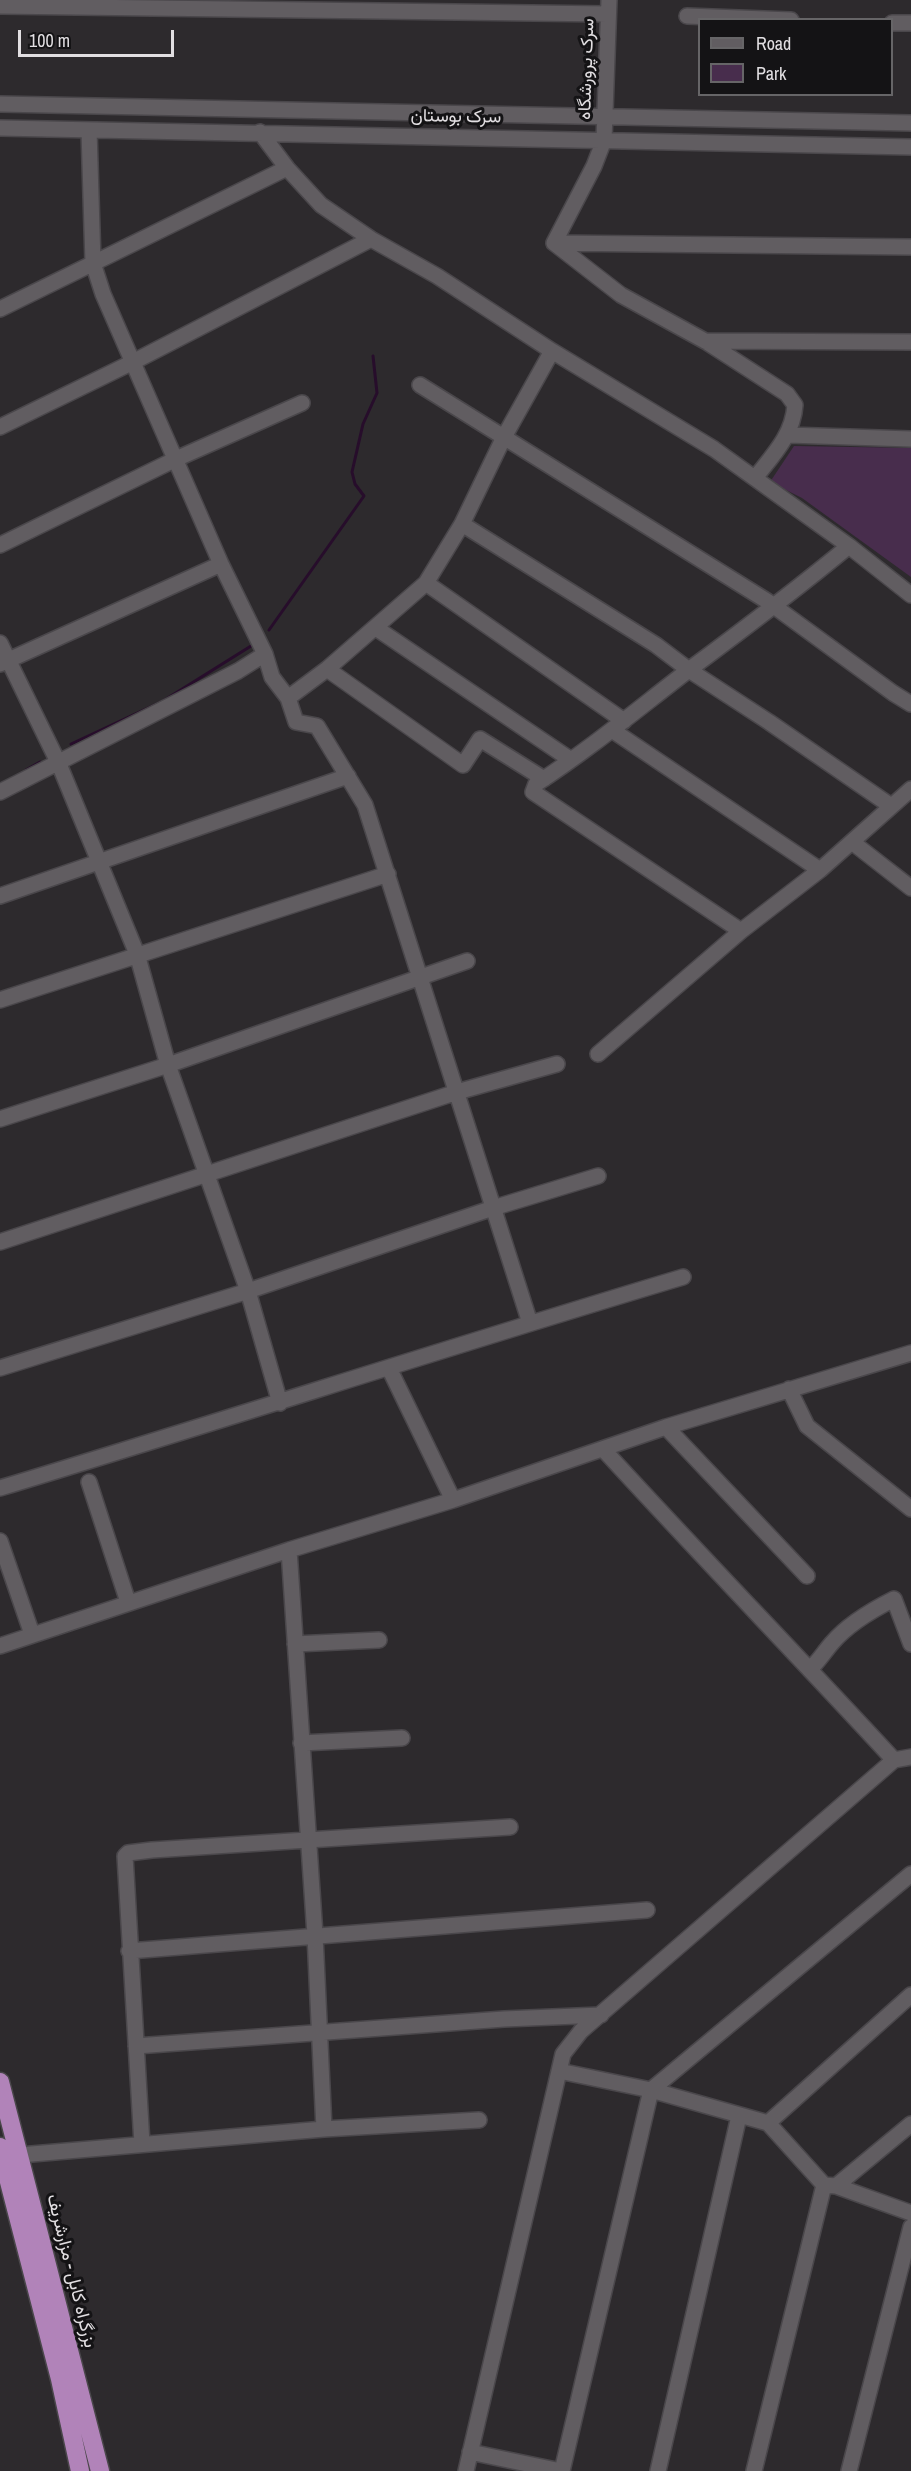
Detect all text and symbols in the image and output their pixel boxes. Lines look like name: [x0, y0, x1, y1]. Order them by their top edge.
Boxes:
scale bar: [21, 18, 177, 56]
street label: سرک پرورشگاه: [574, 18, 600, 120]
legend: [698, 18, 893, 96]
text: 100 m: [29, 28, 70, 53]
text: Road: [756, 31, 791, 56]
text: Park: [756, 61, 786, 86]
street label: سرک بوستان: [411, 105, 501, 129]
street label: بزرگراه کابل - مزارشریف: [41, 2192, 101, 2350]

